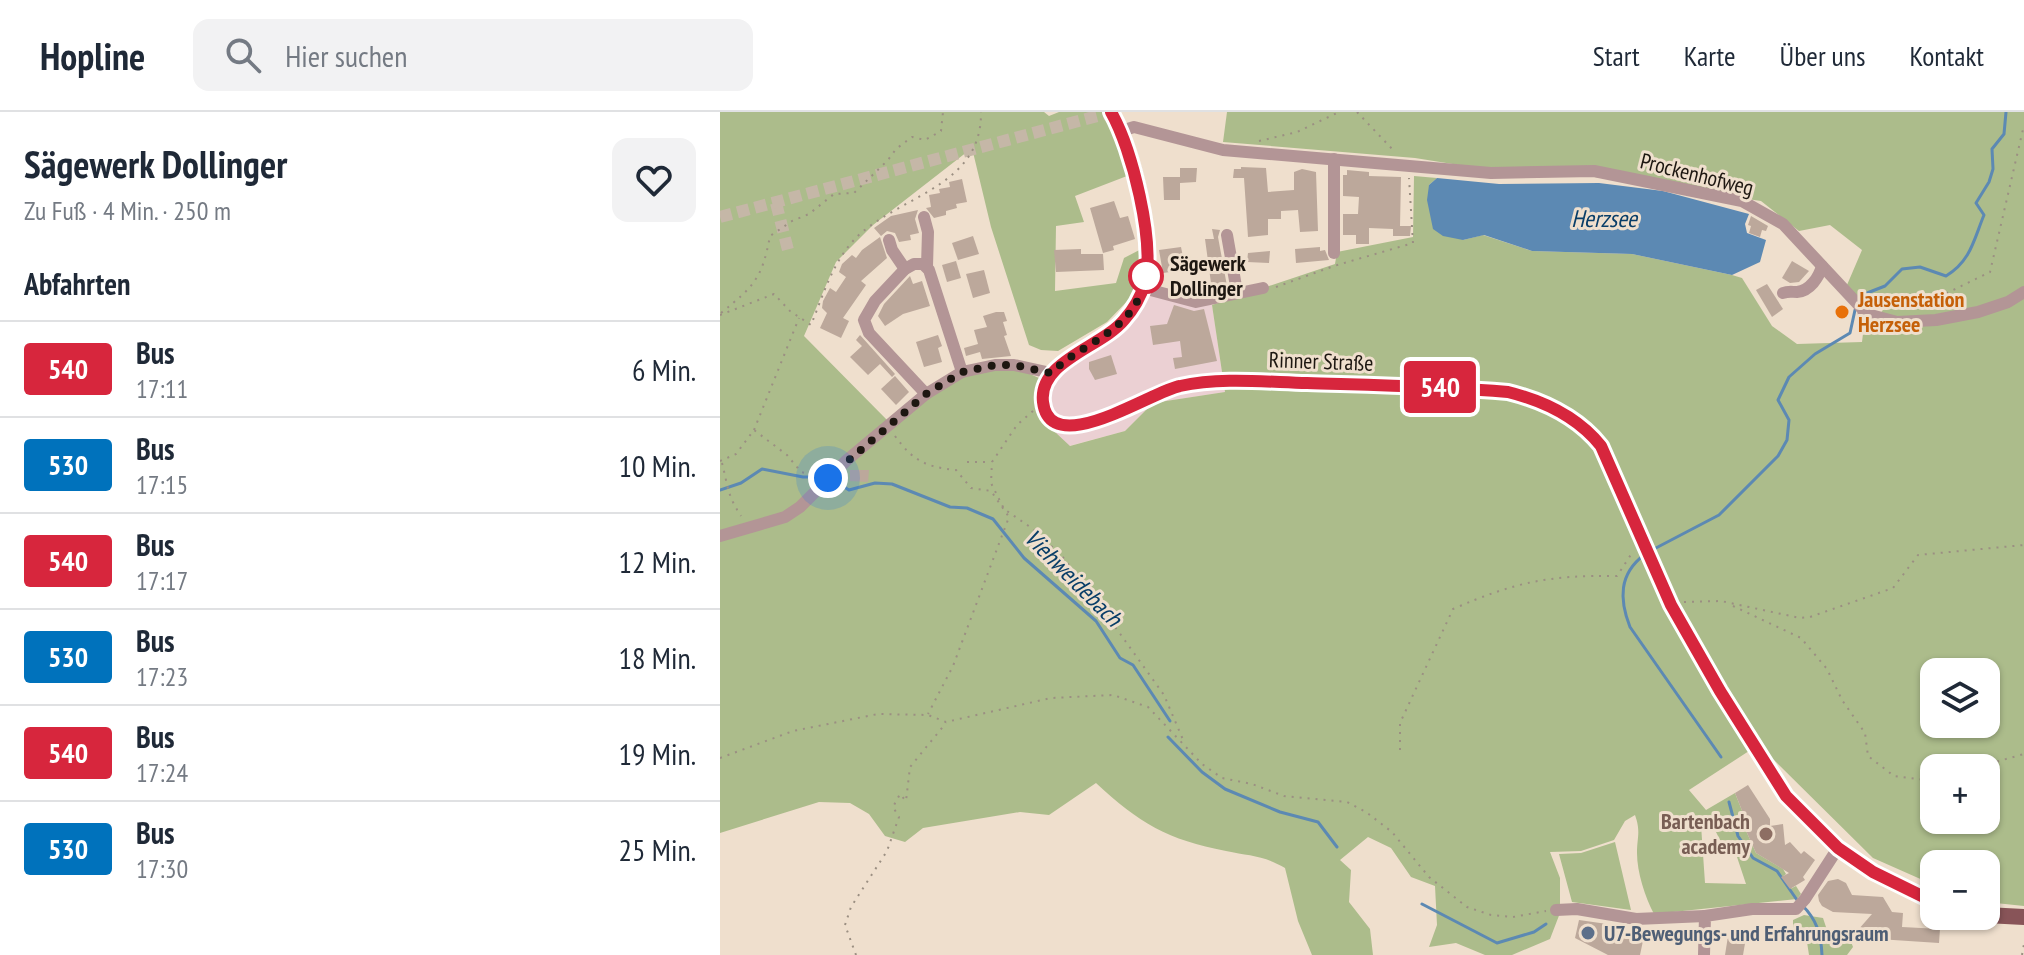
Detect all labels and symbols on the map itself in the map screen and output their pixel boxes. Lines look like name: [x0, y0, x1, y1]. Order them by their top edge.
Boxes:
street label: Prockenhofweg: [1638, 146, 1756, 202]
water label: Herzsee: [1571, 203, 1639, 234]
place label: Sägewerk Dollinger: [1170, 249, 1247, 302]
marker: Sägewerk Dollinger: [1129, 259, 1163, 293]
place label: Jausenstation Herzsee: [1857, 285, 1965, 338]
marker: Jausenstation Herzsee: [1833, 303, 1851, 321]
street label: Rinner Straße: [1268, 345, 1374, 377]
line badge: 540: [1394, 361, 1486, 413]
your location: [808, 458, 848, 498]
water label: Viehweidebach: [1018, 522, 1130, 634]
place label: Bartenbach academy: [1661, 807, 1751, 860]
marker: Bartenbach academy: [1757, 825, 1775, 843]
place label: U7-Bewegungs- und Erfahrungsraum: [1604, 919, 1889, 947]
marker: U7-Bewegungs- und Erfahrungsraum: [1579, 924, 1597, 942]

